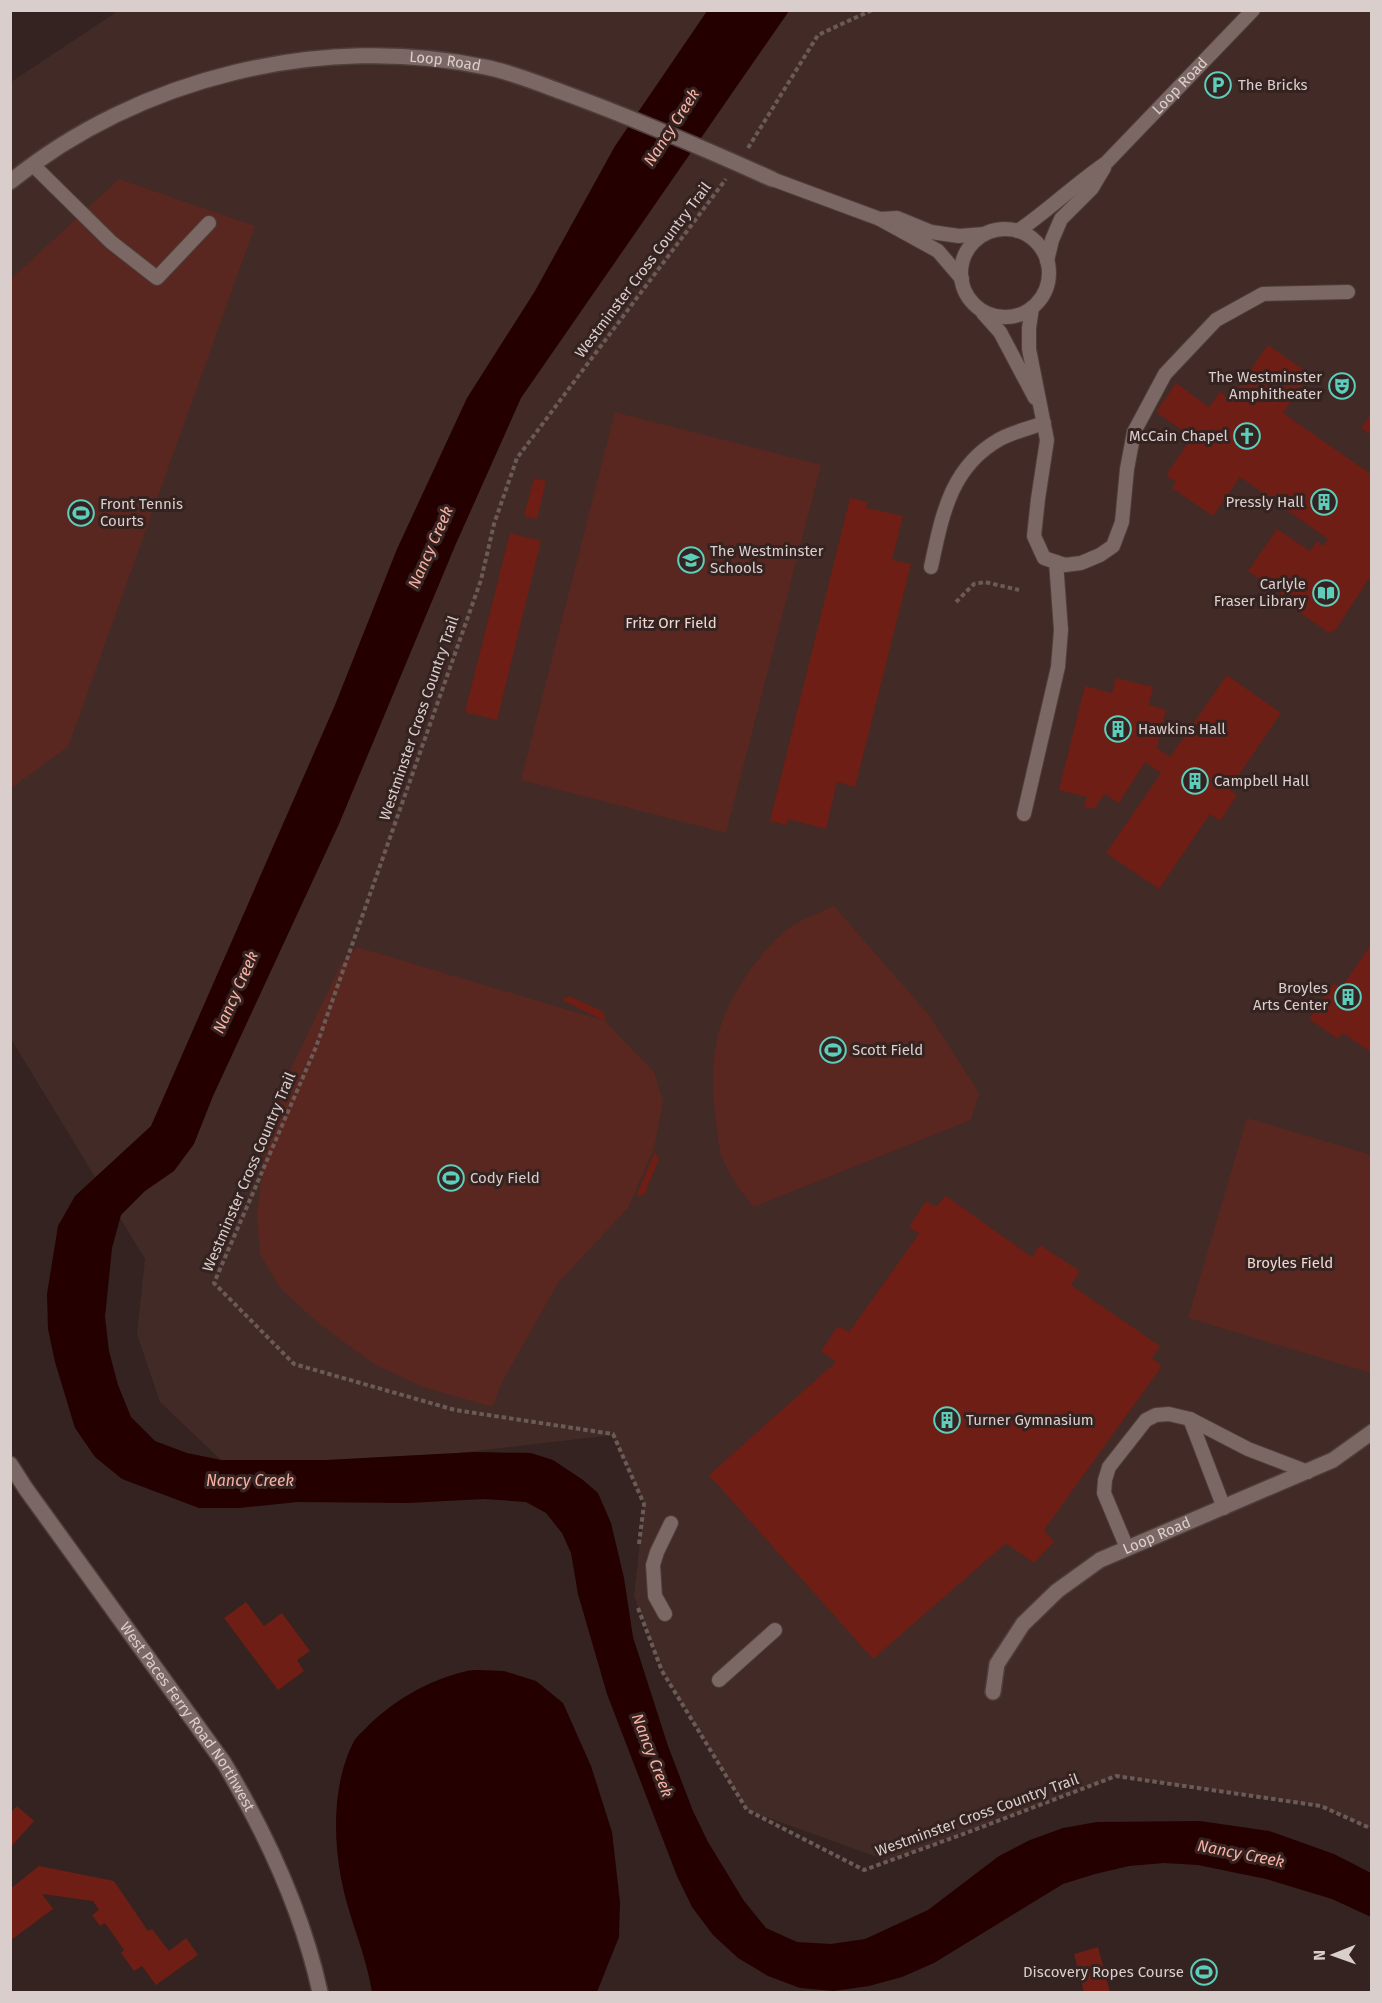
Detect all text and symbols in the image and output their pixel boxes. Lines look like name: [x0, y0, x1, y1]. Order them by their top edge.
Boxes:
street label: Loop Road: [409, 48, 482, 75]
street label: Loop Road: [1148, 54, 1211, 118]
parking icon: The Bricks: [1203, 70, 1233, 100]
place label: The Bricks: [1238, 76, 1308, 94]
water label: Nancy Creek: [639, 85, 704, 169]
street label: Westminster Cross Country Trail: [571, 178, 715, 361]
place label: The Westminster Amphitheater: [1208, 368, 1322, 403]
theatre icon: The Westminster Amphitheater: [1327, 371, 1357, 401]
church icon: McCain Chapel: [1232, 421, 1262, 451]
place label: McCain Chapel: [1129, 427, 1229, 445]
building icon: Pressly Hall: [1309, 487, 1339, 517]
place label: Pressly Hall: [1226, 493, 1305, 511]
place label: Front Tennis Courts: [100, 495, 183, 530]
sports icon: Front Tennis Courts: [66, 498, 96, 528]
water label: Nancy Creek: [404, 503, 457, 591]
place label: The Westminster Schools: [710, 542, 824, 577]
school or university icon: The Westminster Schools: [676, 545, 706, 575]
place label: Carlyle Fraser Library: [1214, 575, 1307, 610]
library icon: Carlyle Fraser Library: [1311, 578, 1341, 608]
street label: Westminster Cross Country Trail: [375, 613, 463, 823]
park label: Fritz Orr Field: [625, 614, 717, 632]
building icon: Hawkins Hall: [1103, 714, 1133, 744]
place label: Hawkins Hall: [1138, 720, 1226, 738]
building icon: Campbell Hall: [1180, 766, 1210, 796]
place label: Campbell Hall: [1214, 772, 1310, 790]
water label: Nancy Creek: [209, 948, 262, 1036]
place label: Broyles Arts Center: [1253, 979, 1328, 1014]
building icon: Broyles Arts Center: [1333, 982, 1363, 1012]
sports icon: Scott Field: [818, 1035, 848, 1065]
place label: Scott Field: [852, 1041, 923, 1059]
street label: Westminster Cross Country Trail: [199, 1069, 300, 1275]
sports icon: Cody Field: [436, 1163, 466, 1193]
place label: Cody Field: [470, 1169, 540, 1187]
park label: Broyles Field: [1247, 1254, 1333, 1272]
building icon: Turner Gymnasium: [932, 1405, 962, 1435]
place label: Turner Gymnasium: [966, 1411, 1094, 1429]
water label: Nancy Creek: [206, 1471, 294, 1490]
street label: Loop Road: [1120, 1513, 1193, 1558]
street label: West Paces Ferry Road Northwest: [116, 1619, 259, 1815]
water label: Nancy Creek: [628, 1711, 677, 1800]
street label: Westminster Cross Country Trail: [873, 1770, 1082, 1860]
water label: Nancy Creek: [1196, 1836, 1286, 1871]
north arrow: [1304, 1925, 1364, 1985]
text: N: [1310, 1950, 1329, 1961]
sports icon: Discovery Ropes Course: [1189, 1957, 1219, 1987]
place label: Discovery Ropes Course: [1023, 1963, 1184, 1981]

